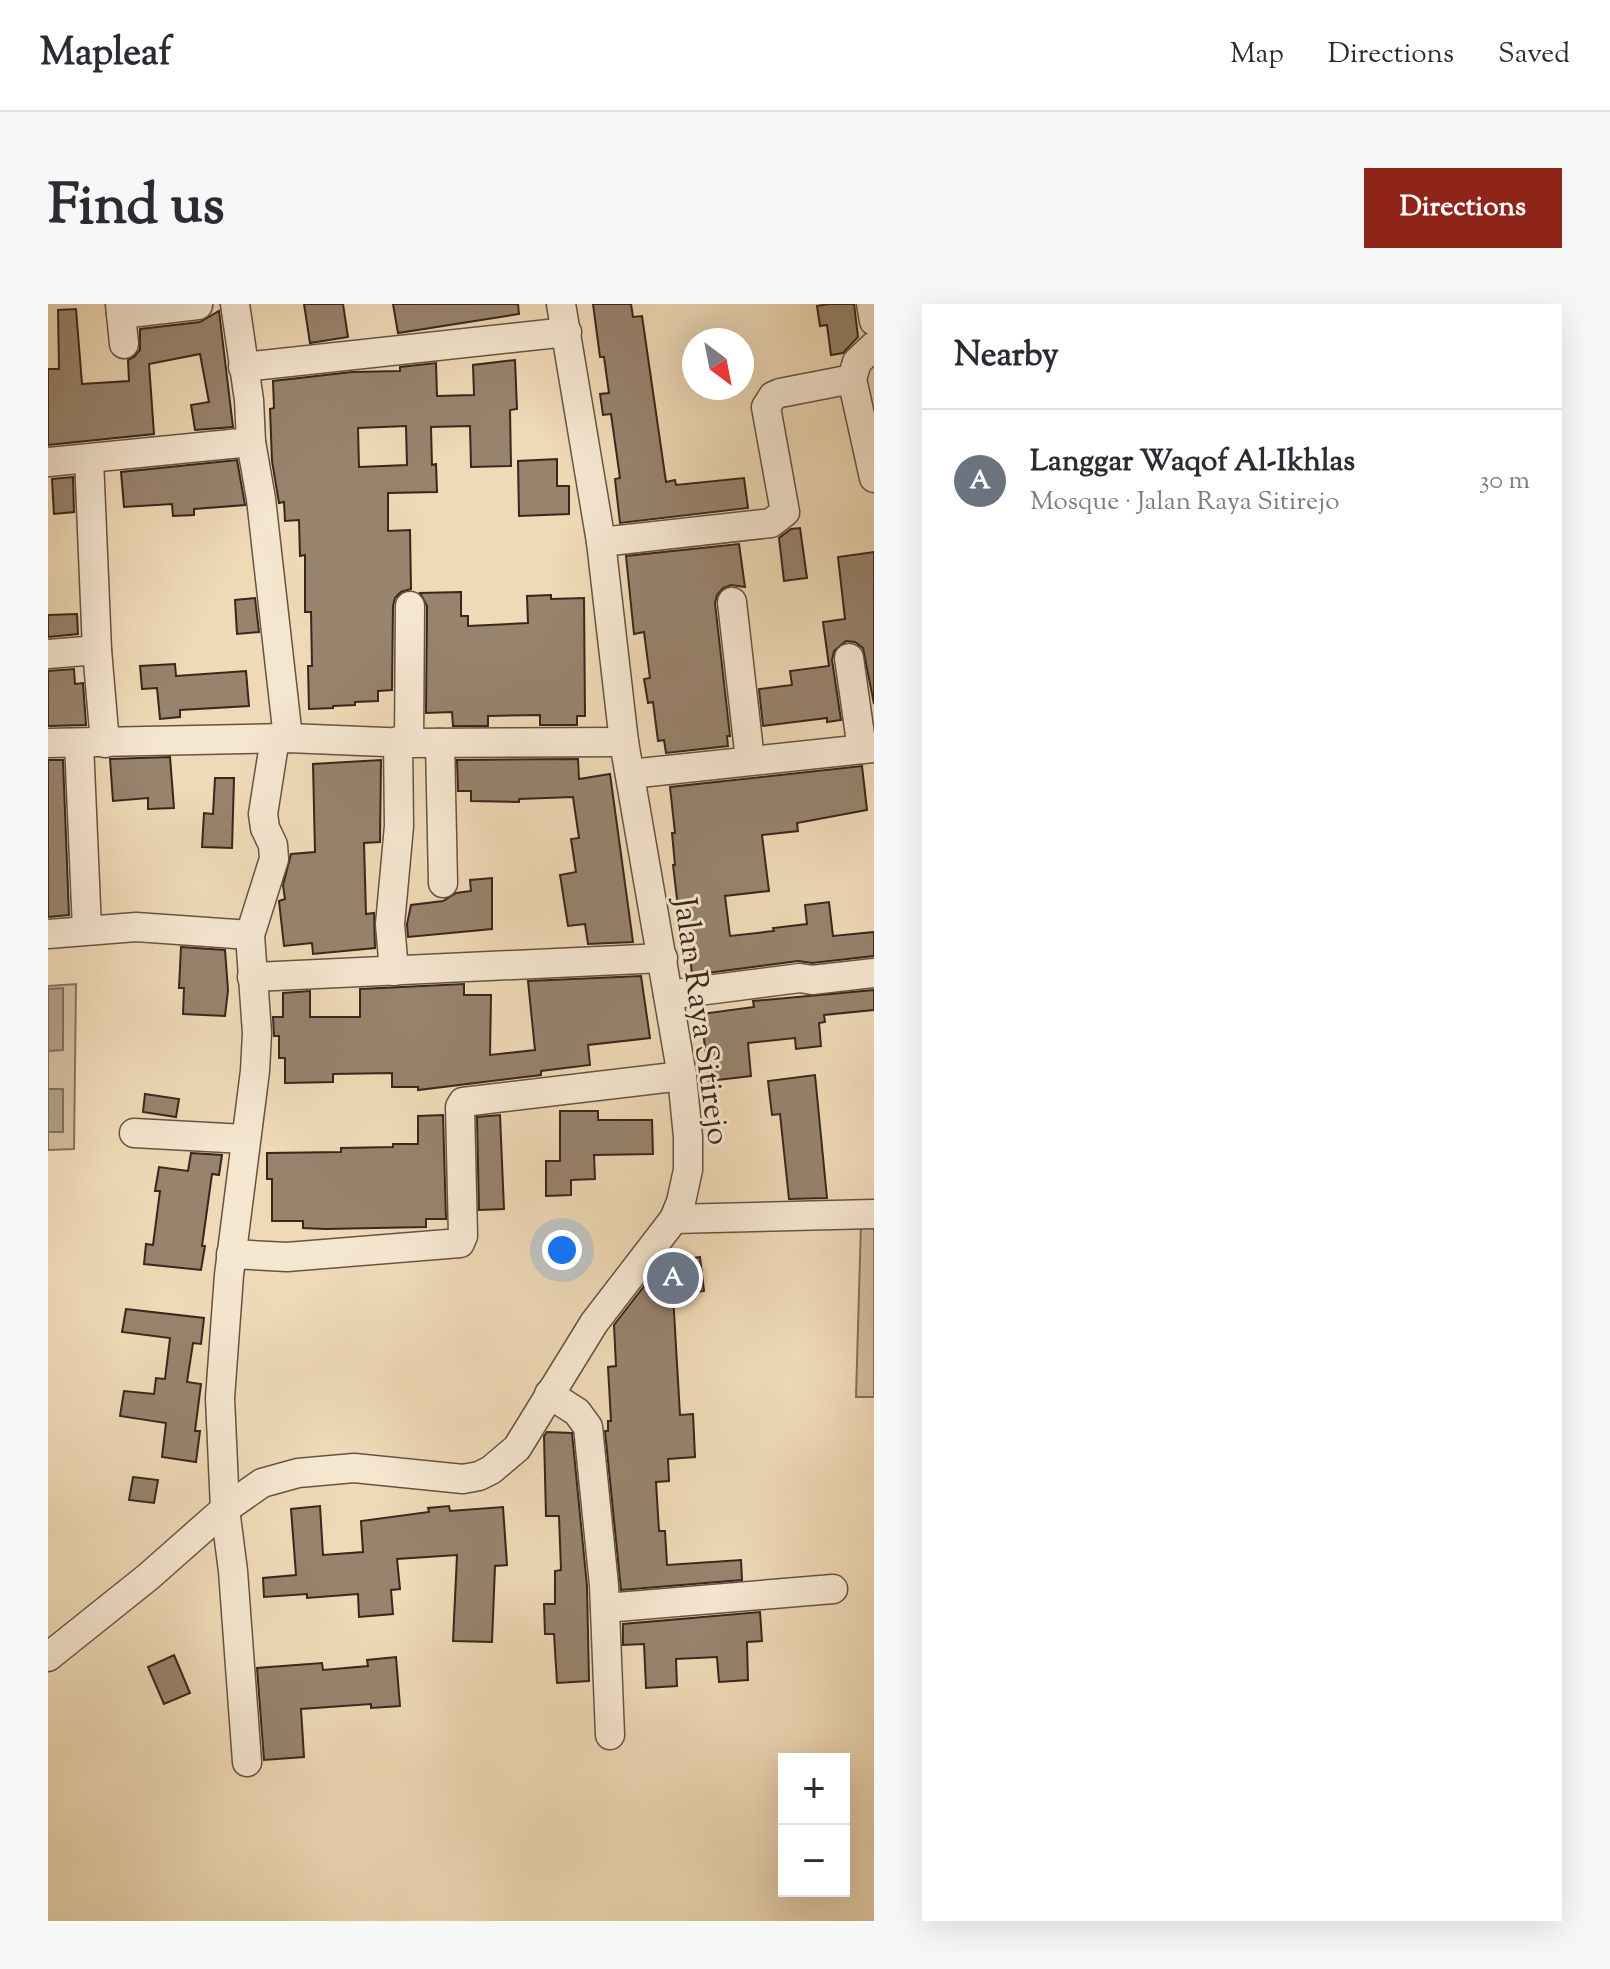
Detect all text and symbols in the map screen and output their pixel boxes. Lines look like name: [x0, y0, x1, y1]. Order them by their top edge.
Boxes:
text: Mapleaf: [40, 28, 172, 82]
text: Map: [1230, 35, 1284, 75]
text: Directions: [1328, 35, 1454, 75]
text: Saved: [1498, 35, 1570, 75]
text: Find us: [48, 168, 224, 249]
button: Directions: [1364, 168, 1562, 248]
north arrow: [682, 328, 754, 400]
text: Nearby: [954, 332, 1059, 381]
text: Langgar Waqof Al-Ikhlas: [1030, 441, 1355, 484]
text: A: [969, 463, 991, 500]
text: 30 m: [1479, 463, 1530, 500]
text: Mosque · Jalan Raya Sitirejo: [1030, 484, 1339, 521]
street label: Jalan Raya Sitirejo: [660, 893, 740, 1148]
your location: [542, 1230, 582, 1270]
pin: A: [647, 1248, 699, 1308]
map controls: [778, 1753, 850, 1897]
button: +: [778, 1753, 850, 1825]
button: −: [778, 1825, 850, 1897]

